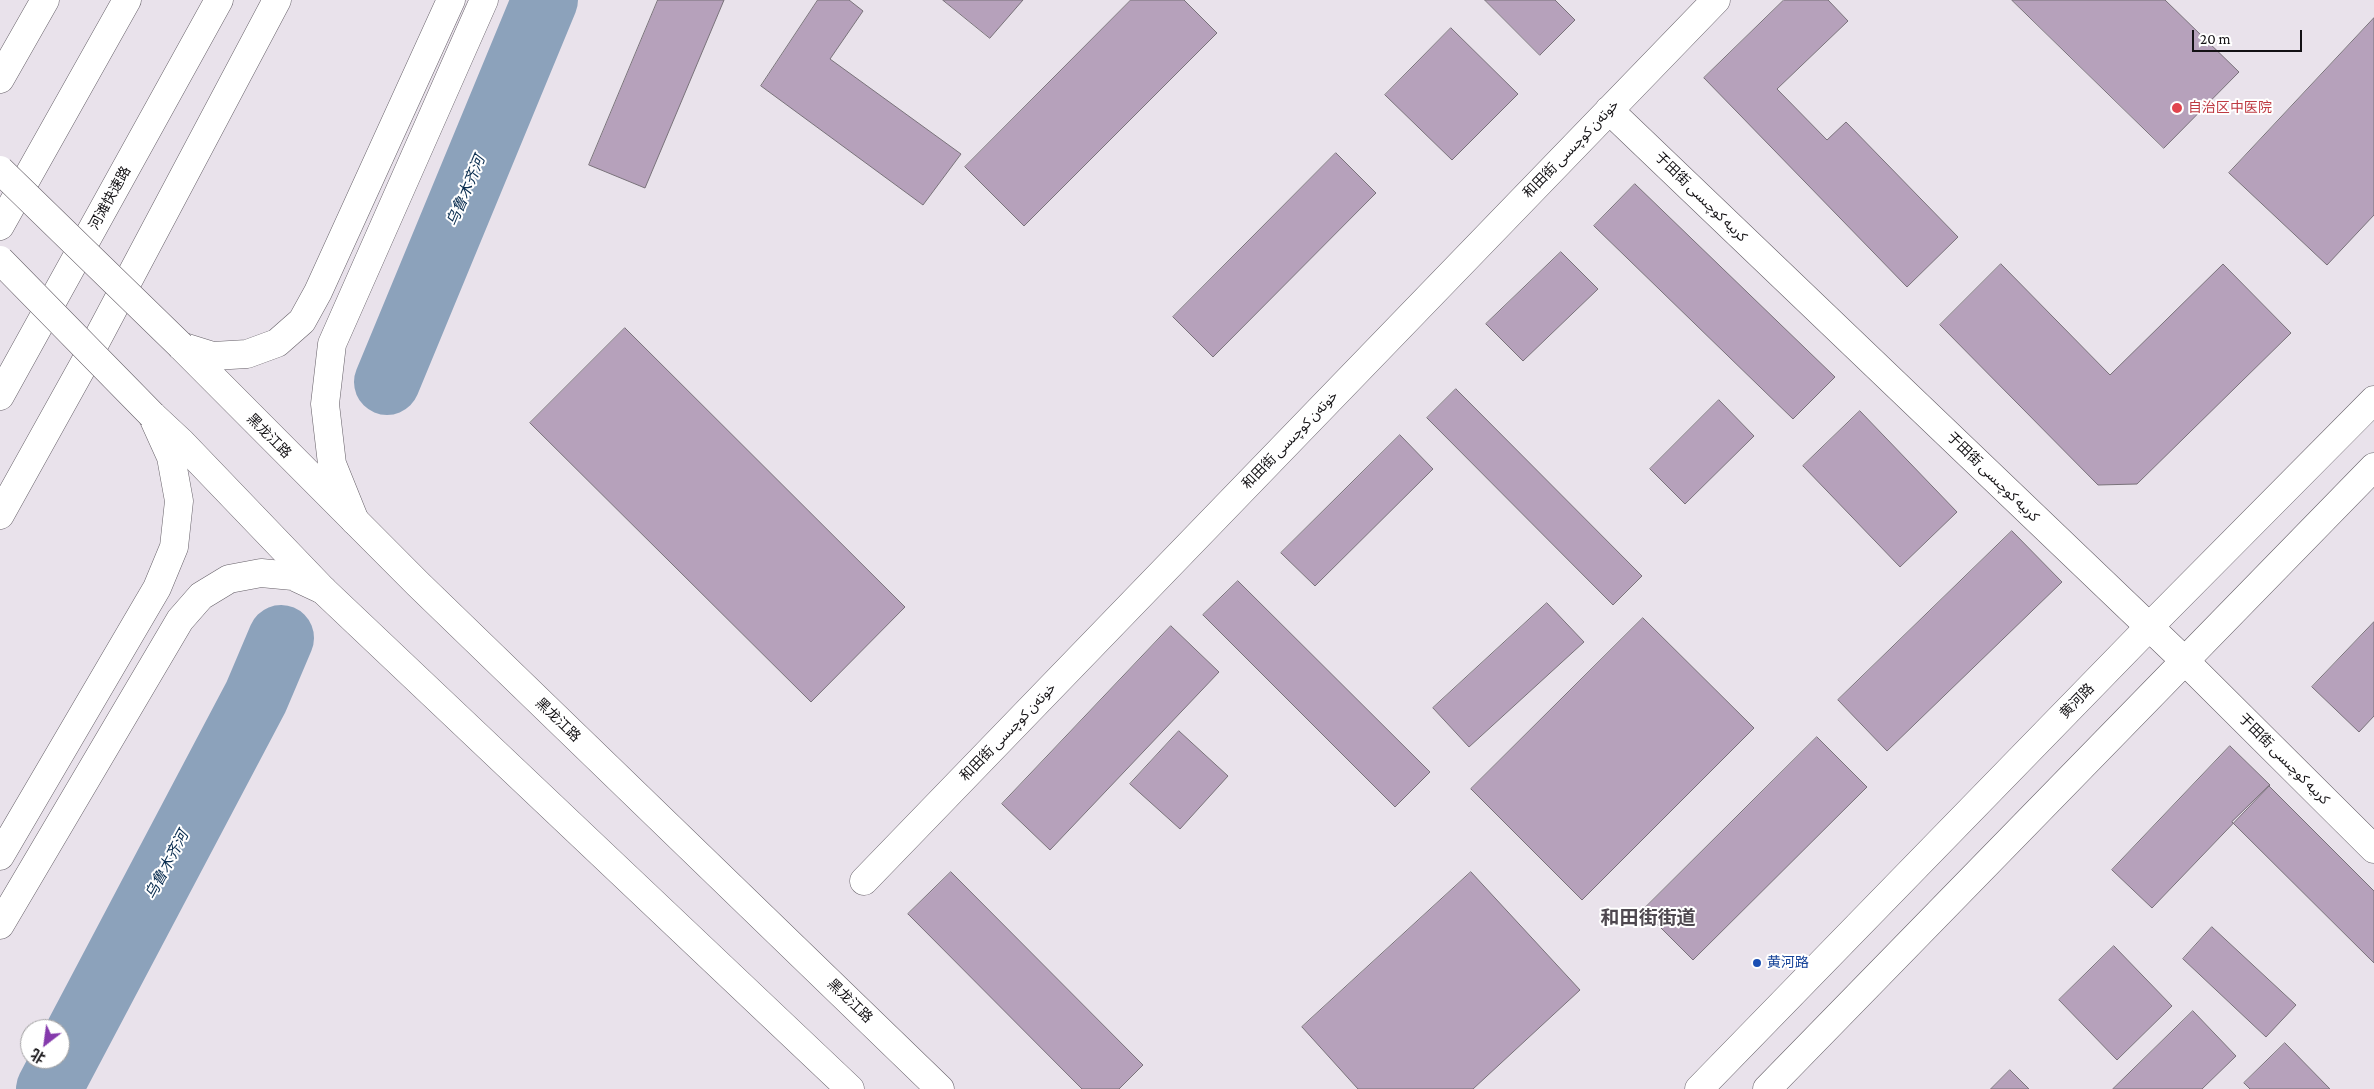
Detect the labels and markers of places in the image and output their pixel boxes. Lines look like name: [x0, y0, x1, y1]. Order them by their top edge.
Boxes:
place label: 自治区中医院: [2188, 100, 2272, 116]
marker: 自治区中医院: [2170, 101, 2184, 115]
place label: 黄河路: [1767, 955, 1809, 971]
marker: 黄河路: [1751, 957, 1763, 969]

